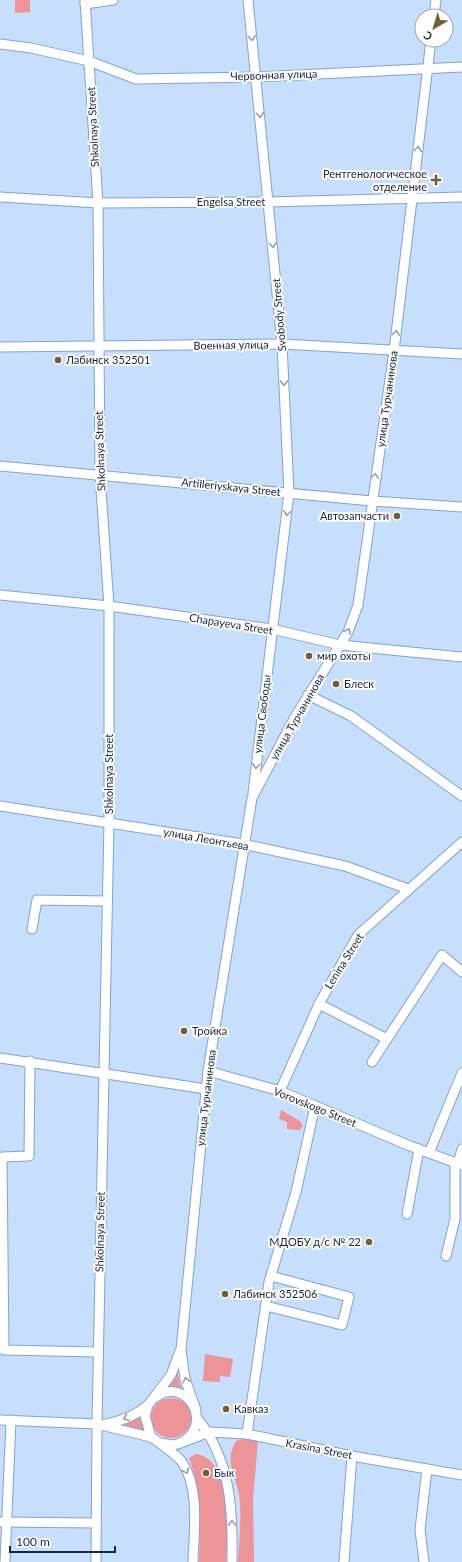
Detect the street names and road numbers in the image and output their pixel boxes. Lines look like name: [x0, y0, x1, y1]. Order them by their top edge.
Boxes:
street label: Червонная улица: [230, 66, 318, 83]
street label: Shkolnaya Street: [84, 86, 101, 168]
street label: Engelsa Street: [197, 195, 265, 208]
street label: Svobody Street: [269, 278, 288, 352]
street label: Военная улица: [193, 337, 269, 352]
street label: улица Турчанинова: [373, 350, 400, 448]
street label: Shkolnaya Street: [92, 411, 107, 491]
street label: Artilleriyskaya Street: [181, 475, 281, 498]
street label: Chapayeva Street: [188, 610, 274, 637]
street label: улица Турчанинова: [267, 671, 327, 762]
street label: улица Свободы: [250, 674, 273, 754]
street label: Shkolnaya Street: [102, 734, 115, 814]
street label: улица Леонтьева: [162, 825, 250, 852]
street label: Lenina Street: [321, 930, 366, 991]
street label: улица Турчанинова: [193, 1049, 218, 1147]
street label: Vorovskogo Street: [272, 1084, 359, 1129]
street label: Shkolnaya Street: [92, 1192, 107, 1272]
street label: Krasina Street: [285, 1436, 353, 1461]

